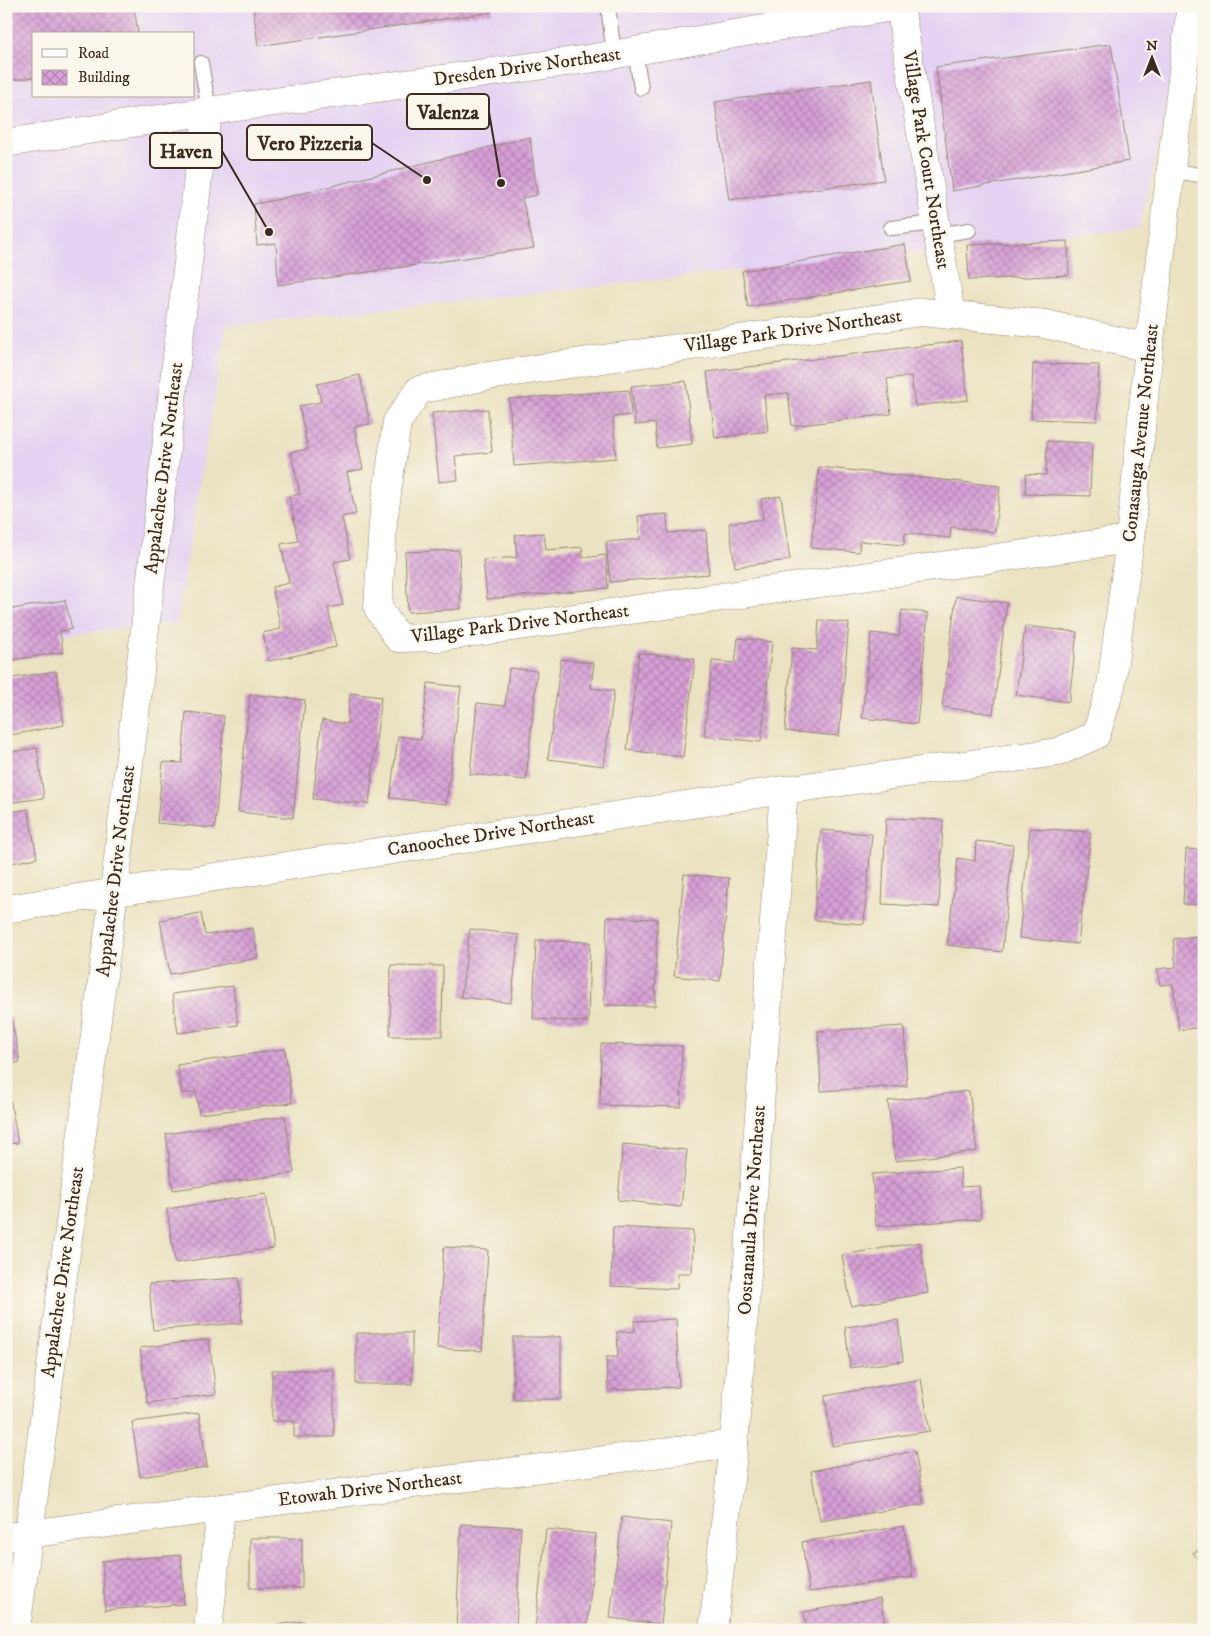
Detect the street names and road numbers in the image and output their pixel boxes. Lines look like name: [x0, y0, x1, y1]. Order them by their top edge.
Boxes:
street label: Dresden Drive Northeast: [432, 42, 622, 92]
street label: Village Park Court Northeast: [897, 48, 955, 271]
street label: Village Park Drive Northeast: [682, 304, 903, 358]
street label: Conasauga Avenue Northeast: [1118, 323, 1164, 543]
street label: Appalachee Drive Northeast: [140, 361, 188, 575]
street label: Village Park Drive Northeast: [409, 599, 630, 649]
street label: Appalachee Drive Northeast: [92, 764, 140, 978]
street label: Canoochee Drive Northeast: [386, 806, 596, 862]
street label: Oostanaula Drive Northeast: [733, 1104, 771, 1316]
street label: Appalachee Drive Northeast: [37, 1165, 89, 1379]
street label: Etowah Drive Northeast: [277, 1466, 463, 1512]

